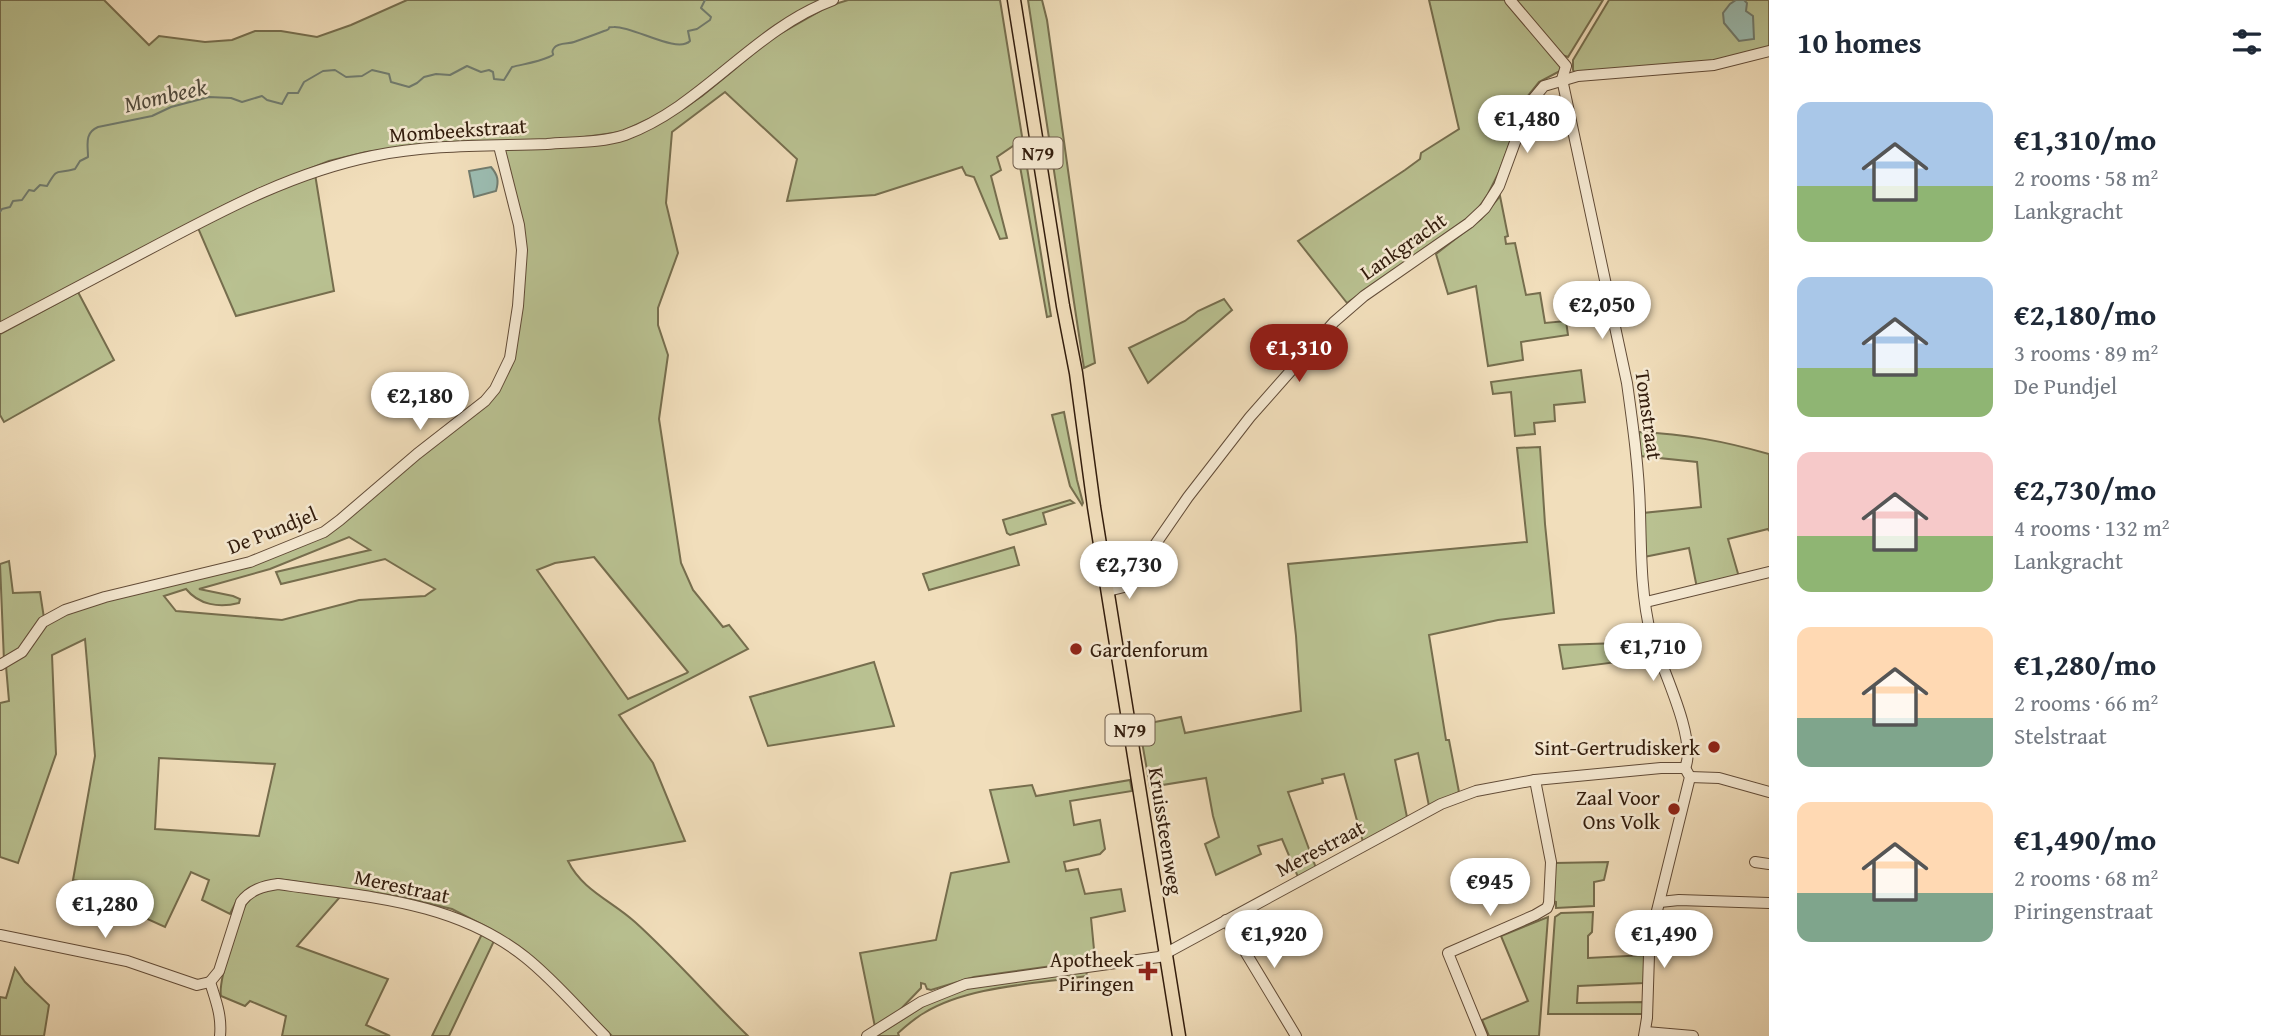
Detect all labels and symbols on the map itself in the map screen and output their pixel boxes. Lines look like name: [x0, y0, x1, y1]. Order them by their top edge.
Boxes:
water label: Mombeek: [120, 69, 210, 121]
pin: €1,480: [1470, 96, 1584, 155]
street label: Mombeekstraat: [388, 110, 528, 150]
road number: N79: [1014, 138, 1062, 168]
street label: Lankgracht: [1353, 204, 1453, 287]
pin: €2,050: [1545, 282, 1659, 341]
pin: €1,310: [1242, 324, 1356, 384]
street label: Tomstraat: [1627, 368, 1671, 462]
pin: €2,180: [363, 372, 477, 432]
street label: De Pundjel: [222, 498, 322, 562]
pin: €2,730: [1072, 542, 1186, 601]
pin: €1,710: [1596, 624, 1710, 683]
place label: Gardenforum: [1090, 634, 1208, 665]
marker: Gardenforum: [1068, 641, 1084, 657]
road number: N79: [1106, 715, 1154, 746]
place label: Sint-Gertrudiskerk: [1534, 732, 1700, 763]
marker: Sint-Gertrudiskerk: [1706, 739, 1722, 755]
street label: Kruissteenweg: [1141, 765, 1191, 898]
place label: Zaal Voor Ons Volk: [1576, 782, 1660, 837]
marker: Zaal Voor Ons Volk: [1666, 801, 1682, 817]
street label: Merestraat: [1270, 811, 1370, 884]
pin: €945: [1449, 858, 1531, 918]
street label: Merestraat: [351, 861, 453, 911]
pin: €1,280: [48, 880, 162, 940]
pin: €1,920: [1217, 911, 1331, 970]
pin: €1,490: [1607, 911, 1721, 970]
place label: Apotheek Piringen: [1050, 944, 1134, 999]
marker: Apotheek Piringen: [1140, 963, 1156, 979]

